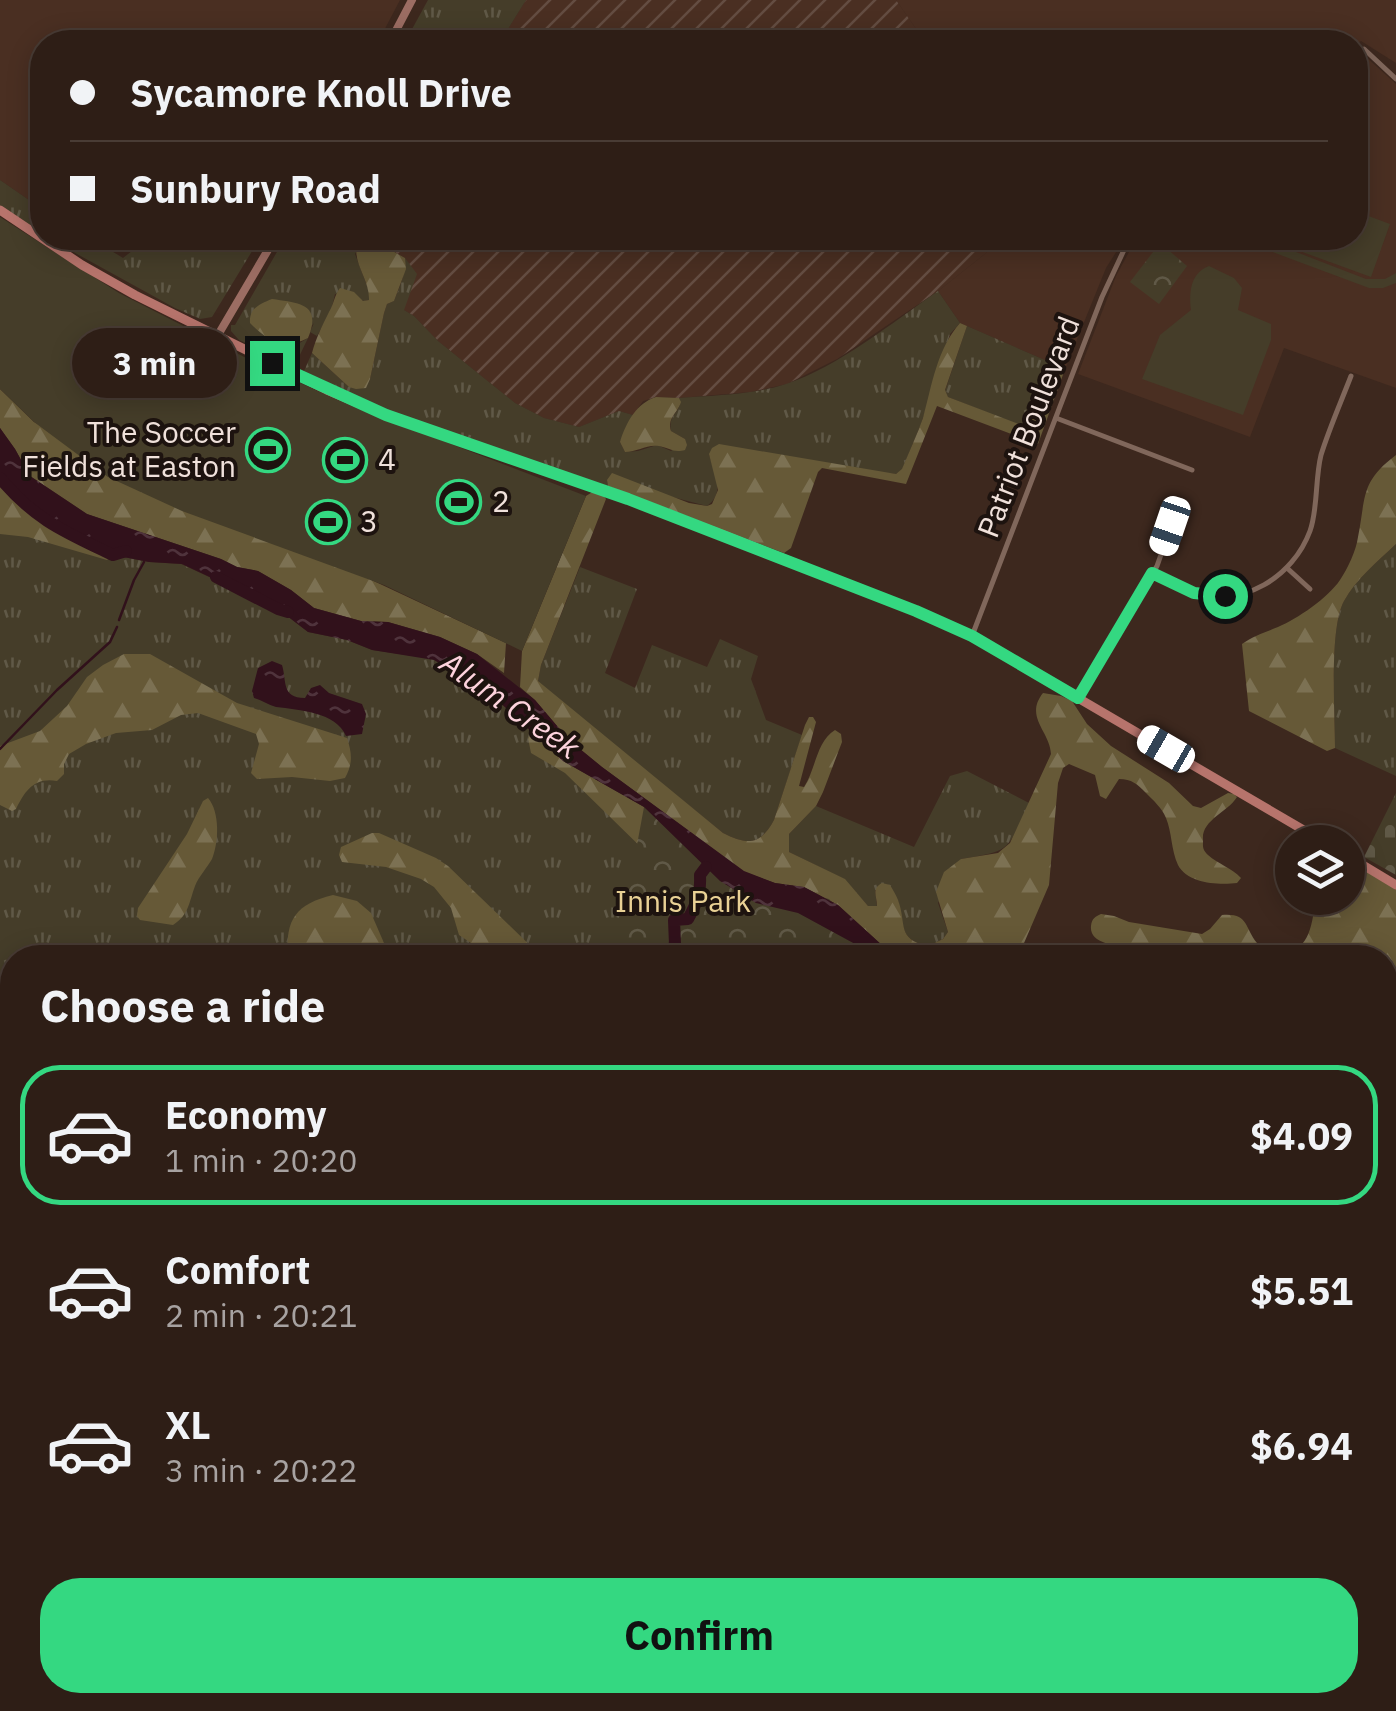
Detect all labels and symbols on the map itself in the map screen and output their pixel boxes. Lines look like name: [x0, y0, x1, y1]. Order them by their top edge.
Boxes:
street label: Patriot Boulevard: [967, 310, 1088, 543]
callout: 3 min: [72, 328, 237, 398]
route end: [250, 341, 295, 386]
place label: The Soccer Fields at Easton: [22, 412, 236, 485]
sports icon: The Soccer Fields at Easton: [245, 427, 291, 473]
sports icon: 4: [322, 437, 368, 483]
place label: 4: [378, 439, 396, 478]
sports icon: 2: [436, 479, 482, 525]
place label: 2: [492, 481, 510, 520]
car: [1146, 493, 1194, 559]
sports icon: 3: [305, 499, 351, 545]
place label: 3: [360, 501, 378, 540]
route start: [1203, 574, 1248, 619]
water label: Alum Creek: [432, 640, 590, 768]
car: [1133, 721, 1199, 777]
park label: Innis Park: [615, 881, 751, 920]

